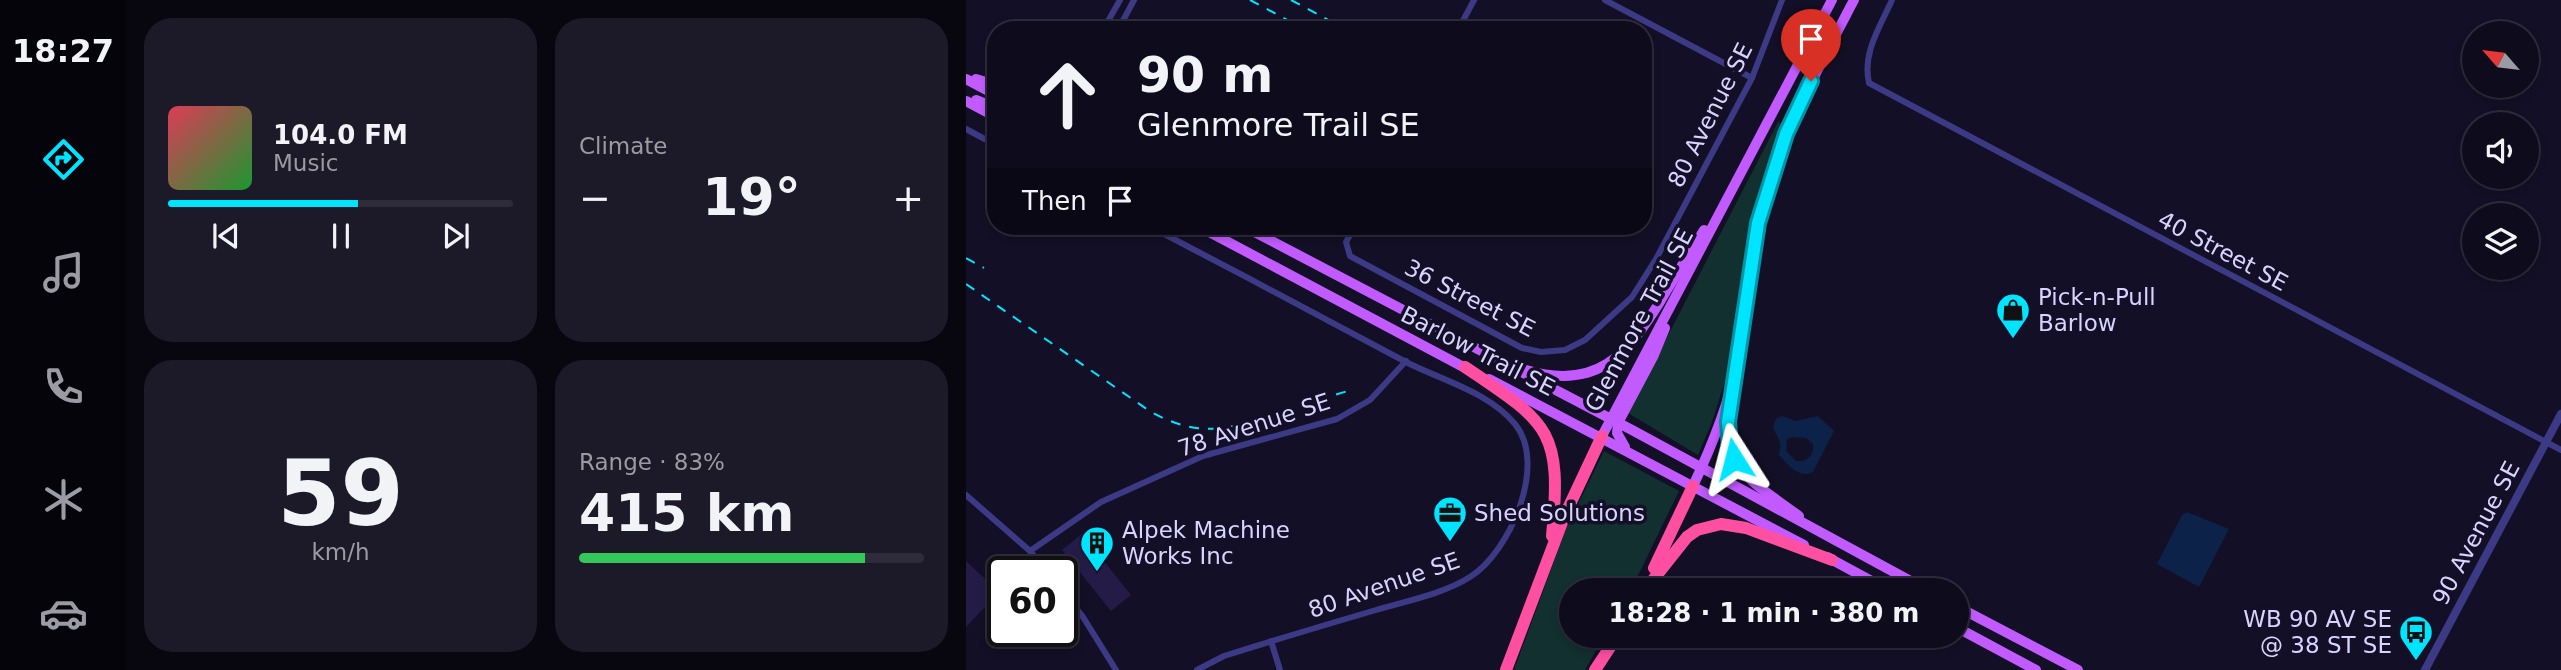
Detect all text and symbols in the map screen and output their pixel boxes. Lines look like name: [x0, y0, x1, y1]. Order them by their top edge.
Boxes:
pin: [1781, 9, 1841, 81]
icon: arrive: [1792, 20, 1830, 58]
north arrow: [2462, 21, 2539, 98]
map controls: [2462, 21, 2539, 280]
text: 18:27: [12, 32, 114, 70]
street label: 80 Avenue SE: [1662, 38, 1758, 192]
text: 90 m: [1137, 47, 1273, 104]
icon: ahead: [1022, 49, 1113, 140]
text: Glenmore Trail SE: [1137, 106, 1420, 144]
button: sound: [2462, 112, 2539, 189]
text: 104.0 FM: [273, 120, 408, 150]
text: Climate: [579, 133, 668, 159]
icon: directions: [39, 135, 88, 184]
text: Music: [273, 150, 338, 176]
text: 19°: [702, 167, 801, 227]
text: −: [579, 176, 611, 220]
text: +: [892, 176, 924, 220]
icon: arrive: [1101, 182, 1139, 220]
text: Then: [1022, 186, 1087, 216]
button: layers: [2462, 203, 2539, 280]
street label: 40 Street SE: [2154, 206, 2292, 296]
icon: previous: [207, 217, 245, 255]
icon: pause: [322, 217, 360, 255]
icon: next: [437, 217, 475, 255]
street label: Glenmore Trail SE: [1580, 224, 1698, 416]
icon: music: [39, 248, 88, 297]
street label: 36 Street SE: [1400, 254, 1540, 342]
place label: Pick-n-Pull Barlow: [2038, 284, 2156, 336]
shop icon: Pick-n-Pull Barlow: [1994, 291, 2032, 340]
street label: Barlow Trail SE: [1397, 301, 1559, 401]
icon: phone: [39, 362, 88, 411]
street label: 78 Avenue SE: [1175, 388, 1333, 462]
position arrow: [1697, 422, 1771, 496]
text: 59: [277, 441, 404, 546]
text: Range · 83%: [579, 449, 725, 475]
street label: 90 Avenue SE: [2427, 457, 2525, 609]
icon: climate: [39, 475, 88, 524]
text: 415 km: [579, 483, 794, 543]
office icon: Shed Solutions: [1431, 494, 1469, 543]
place label: Shed Solutions: [1474, 500, 1645, 526]
place label: Alpek Machine Works Inc: [1122, 517, 1290, 569]
building icon: Alpek Machine Works Inc: [1078, 524, 1116, 573]
text: km/h: [311, 539, 370, 565]
street label: 80 Avenue SE: [1305, 547, 1463, 623]
speed limit sign: 60: [987, 556, 1078, 647]
icon: car: [39, 589, 88, 638]
text: 18:28 · 1 min · 380 m: [1609, 598, 1919, 628]
place label: WB 90 AV SE @ 38 ST SE: [2243, 606, 2392, 658]
bus stop icon: WB 90 AV SE @ 38 ST SE: [2397, 613, 2435, 662]

